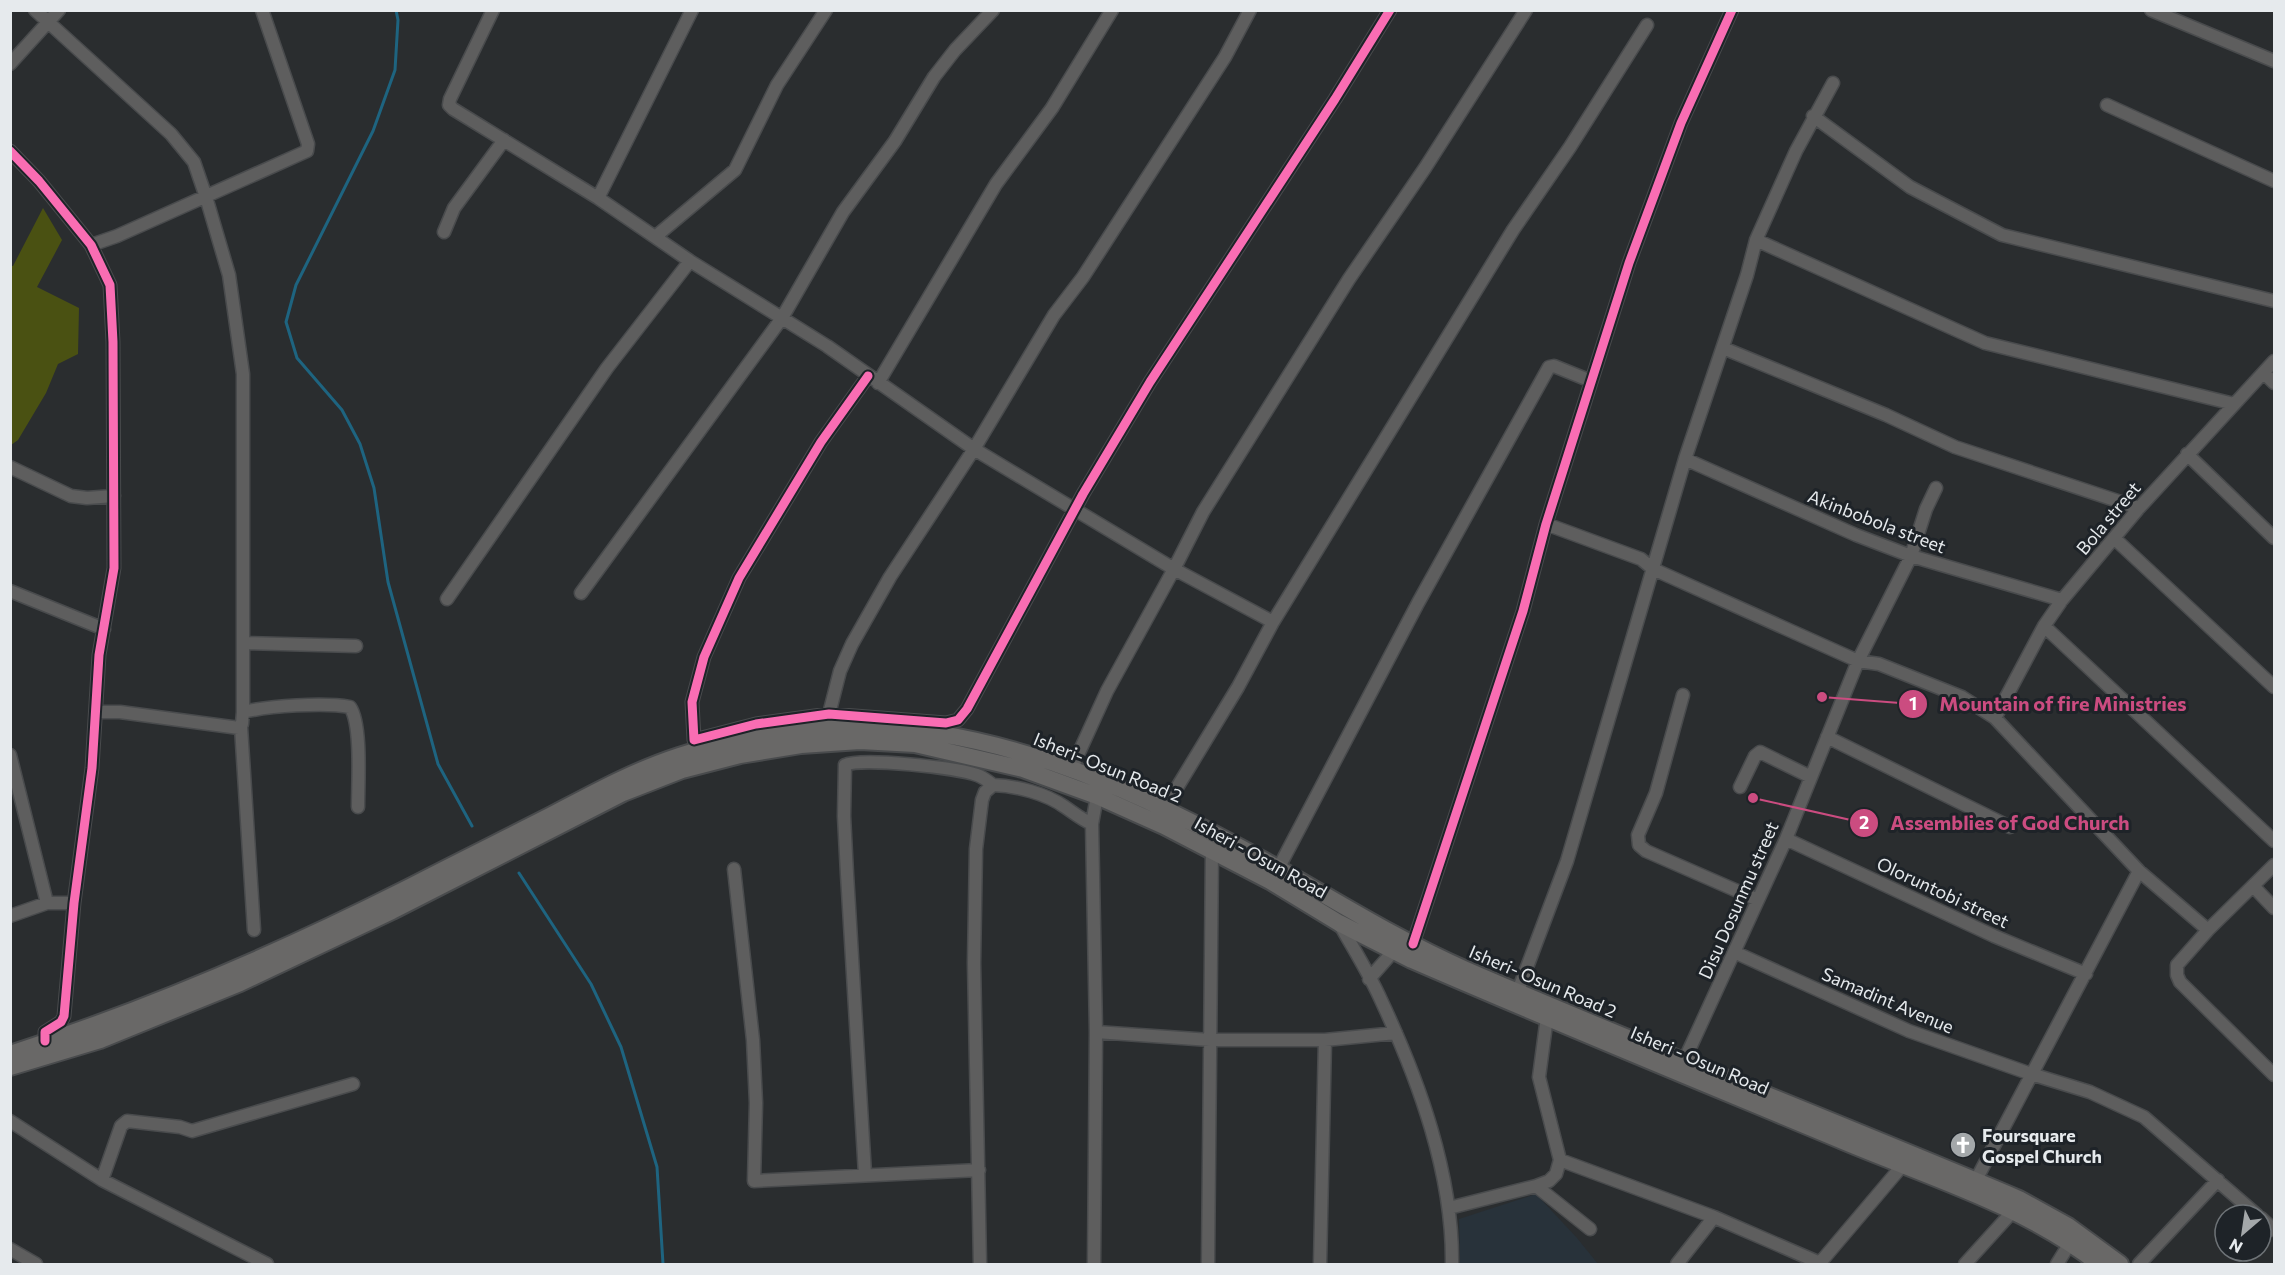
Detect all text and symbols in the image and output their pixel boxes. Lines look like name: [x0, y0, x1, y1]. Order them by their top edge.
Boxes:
street label: Bola street: [2071, 477, 2145, 559]
street label: Akinbobola street: [1805, 485, 1949, 557]
callout: Mountain of fire Ministries: [1898, 685, 2199, 723]
text: Mountain of fire Ministries: [1939, 691, 2187, 715]
text: 1: [1909, 692, 1917, 714]
street label: Isheri- Osun Road 2: [1031, 727, 1185, 807]
callout: Assemblies of God Church: [1849, 804, 2142, 842]
text: Assemblies of God Church: [1890, 810, 2130, 834]
street label: Isheri - Osun Road: [1191, 811, 1331, 903]
text: 2: [1859, 811, 1869, 833]
street label: Disu Dosunmu street: [1693, 818, 1783, 982]
street label: Oloruntobi street: [1874, 852, 2012, 932]
street label: Isheri- Osun Road 2: [1466, 940, 1620, 1022]
street label: Samadint Avenue: [1819, 962, 1957, 1038]
street label: Isheri - Osun Road: [1628, 1021, 1772, 1099]
place label: Foursquare Gospel Church: [1982, 1124, 2102, 1167]
church icon: Foursquare Gospel Church: [1948, 1130, 1978, 1160]
north arrow: [2213, 1203, 2273, 1263]
text: N: [2226, 1235, 2245, 1258]

